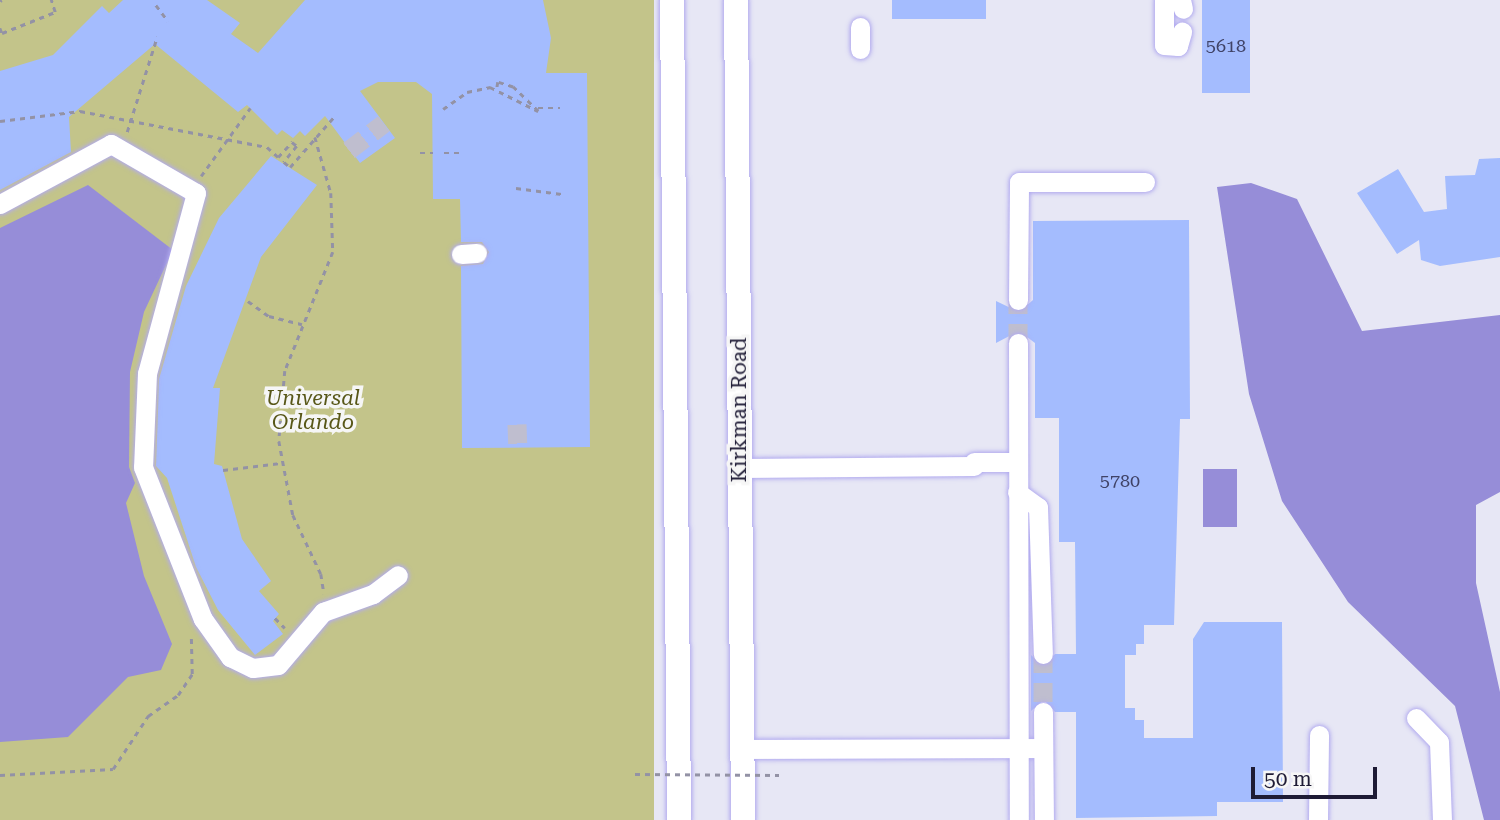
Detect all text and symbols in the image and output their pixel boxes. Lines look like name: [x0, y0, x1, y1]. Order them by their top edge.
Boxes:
house number: 5618: [1206, 35, 1246, 57]
street label: Kirkman Road: [726, 338, 752, 482]
park label: Universal Orlando: [266, 385, 360, 435]
house number: 5780: [1100, 470, 1140, 492]
scale bar: [1255, 754, 1381, 798]
text: 50 m: [1264, 767, 1312, 791]

